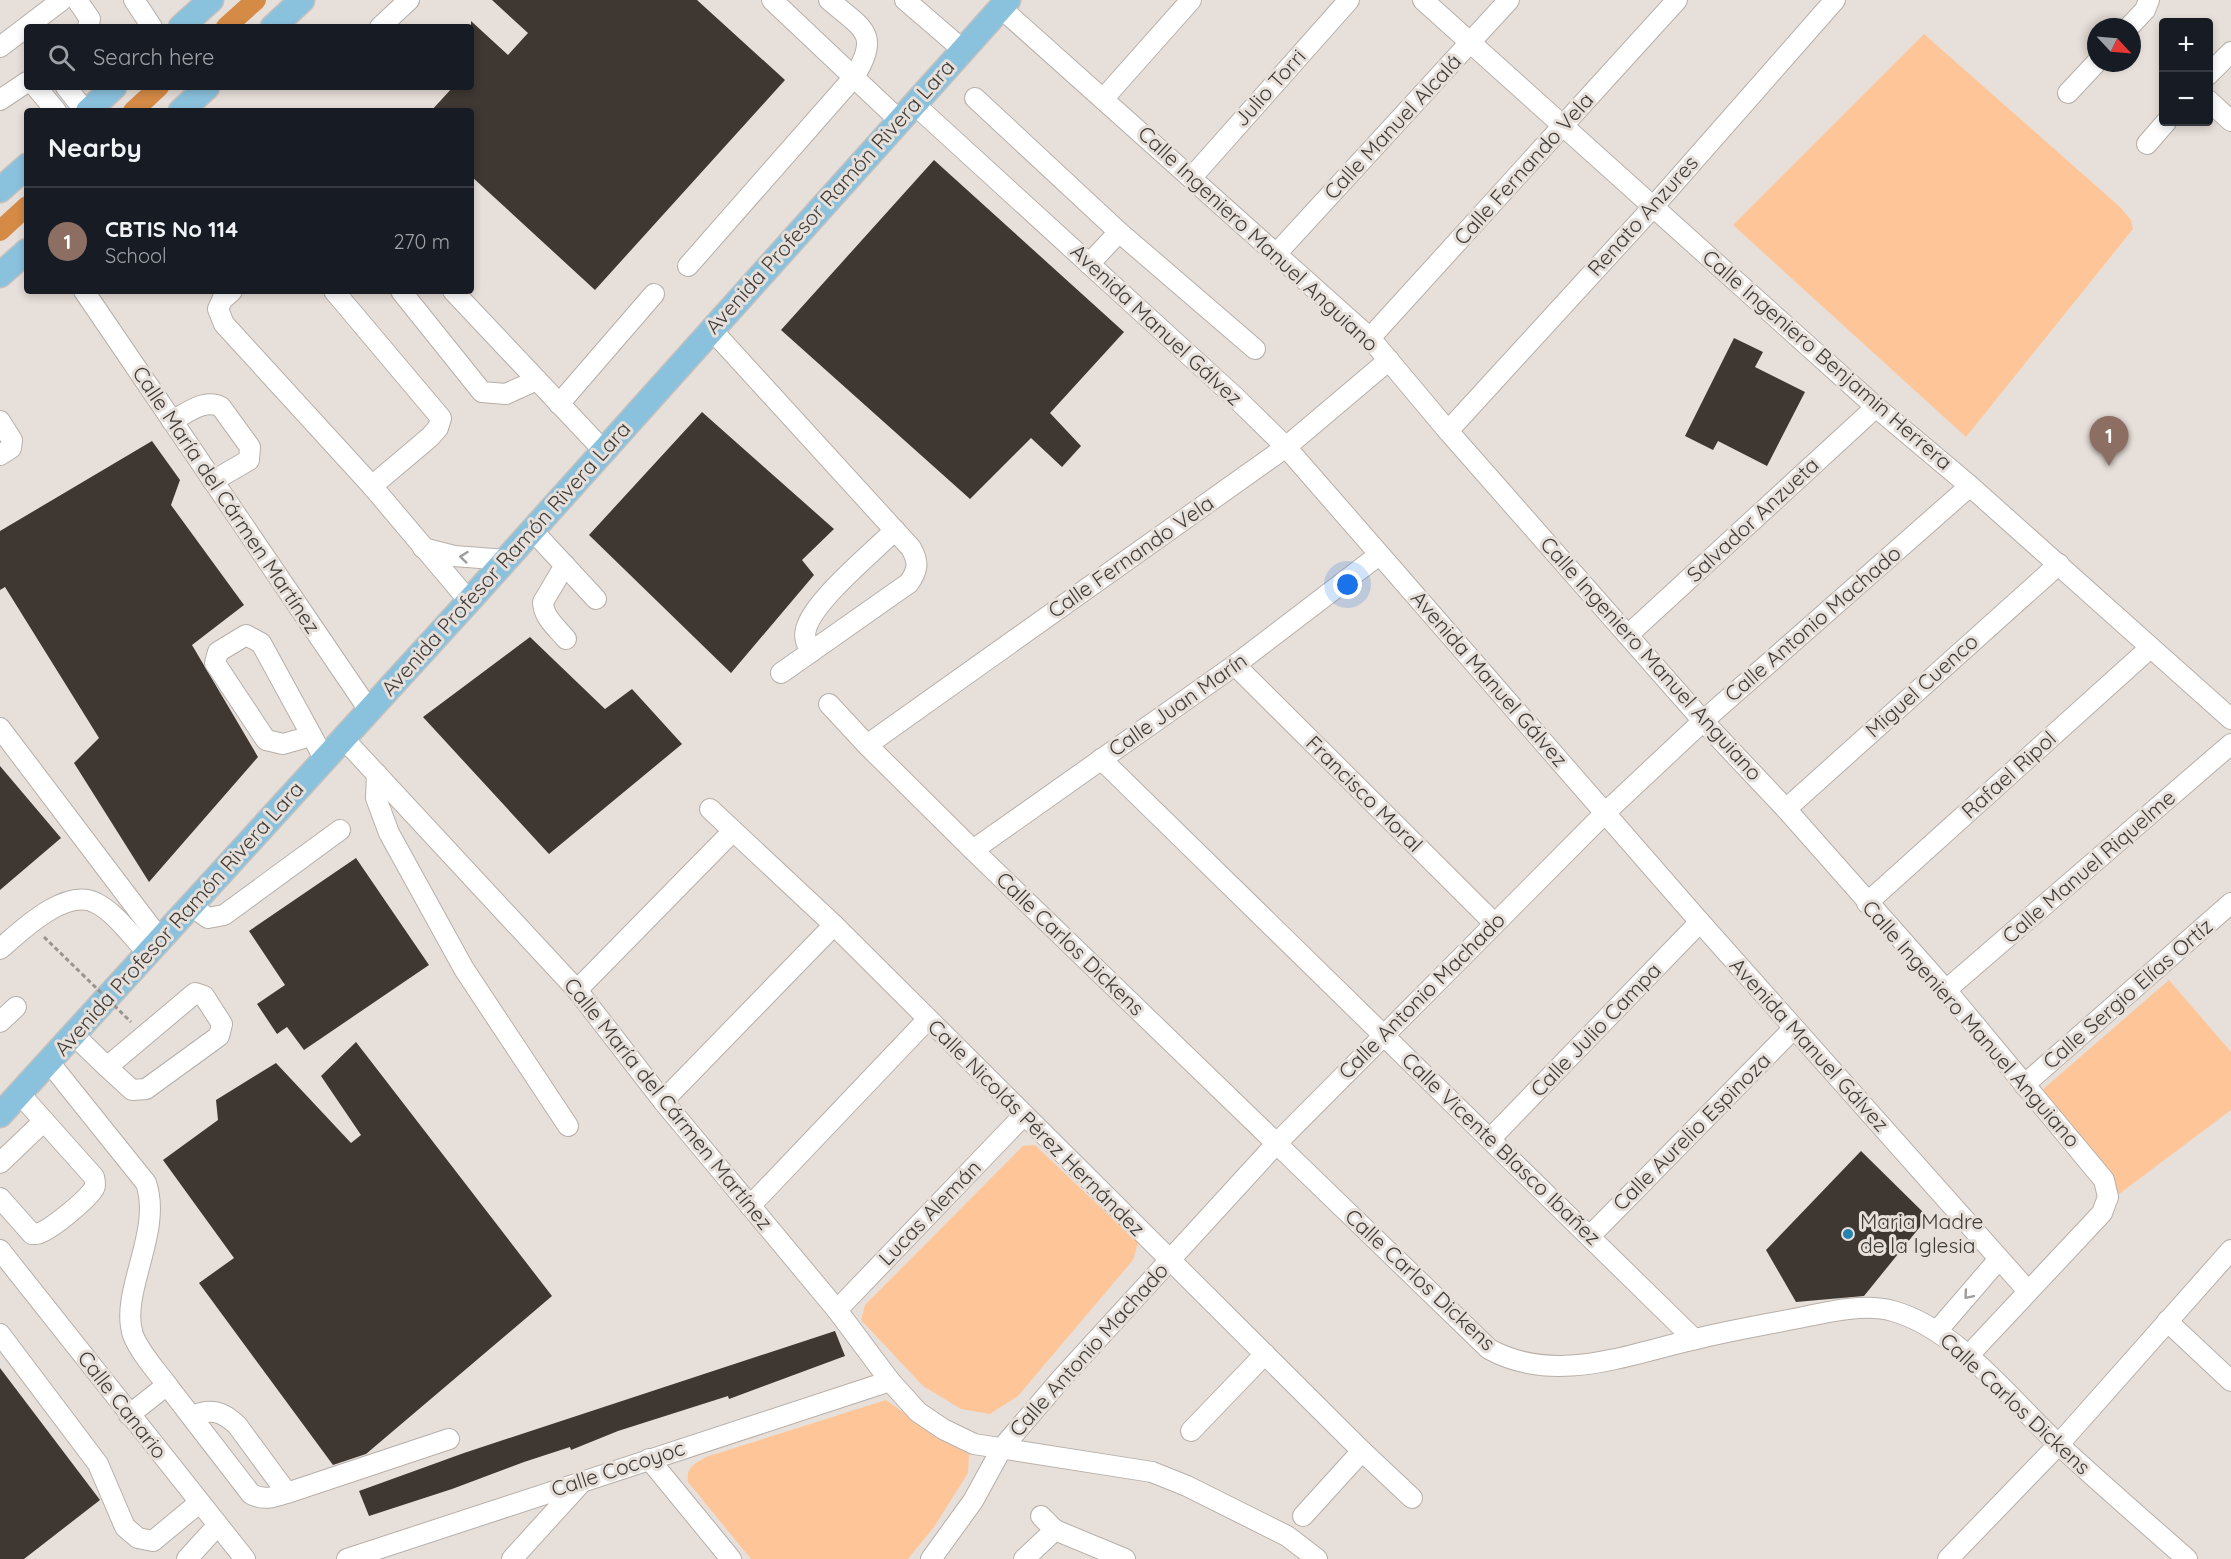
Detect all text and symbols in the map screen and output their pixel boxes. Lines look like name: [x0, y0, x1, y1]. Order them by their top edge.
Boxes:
north arrow: [2087, 18, 2141, 72]
map controls: [2159, 18, 2213, 126]
button: +: [2159, 18, 2213, 72]
search box: [24, 24, 474, 90]
icon: search: [45, 41, 78, 74]
text: Search here: [93, 43, 214, 71]
street label: Julio Torri: [1228, 43, 1311, 131]
street label: Calle Manuel Alcalá: [1318, 48, 1466, 204]
street label: Avenida Profesor Ramón Rivera Lara: [699, 54, 959, 339]
button: −: [2159, 72, 2213, 126]
street label: Calle Fernando Vela: [1448, 87, 1599, 250]
street label: Calle Ingeniero Manuel Anguiano: [1133, 120, 1384, 357]
text: Nearby: [48, 131, 142, 164]
street label: Renato Anzures: [1581, 150, 1703, 281]
text: CBTIS No 114: [105, 215, 238, 243]
text: 1: [64, 229, 71, 254]
text: 270 m: [393, 229, 450, 254]
street label: Avenida Manuel Gálvez: [1065, 238, 1248, 411]
text: School: [105, 243, 167, 268]
street label: Calle Ingeniero Benjamin Herrera: [1697, 244, 1958, 475]
street label: Calle María del Cármen Martínez: [127, 361, 326, 638]
street label: Avenida Profesor Ramón Rivera Lara: [375, 416, 635, 701]
pin: 1: [2090, 416, 2128, 466]
street label: Salvador Anzueta: [1681, 451, 1824, 587]
street label: Calle Fernando Vela: [1043, 489, 1218, 623]
street label: Calle Ingeniero Manuel Anguiano: [1535, 531, 1768, 786]
street label: Calle Antonio Machado: [1719, 540, 1906, 707]
one-way arrow: [460, 551, 469, 564]
your location: [1333, 570, 1362, 599]
street label: Avenida Manuel Gálvez: [1406, 585, 1573, 772]
street label: Miguel Cuenco: [1860, 628, 1983, 743]
street label: Calle Juan Marín: [1103, 647, 1252, 762]
street label: Rafael Ripol: [1956, 725, 2061, 824]
street label: Francisco Moral: [1301, 730, 1428, 857]
street label: Avenida Profesor Ramón Rivera Lara: [48, 776, 308, 1061]
street label: Calle Manuel Riquelme: [1996, 784, 2180, 949]
street label: Calle Carlos Dickens: [991, 866, 1150, 1021]
street label: Calle Ingeniero Manuel Anguiano: [1857, 894, 2086, 1152]
street label: Calle Antonio Machado: [1333, 907, 1510, 1084]
street label: Calle Sergio Elías Ortíz: [2037, 912, 2218, 1074]
street label: Avenida Manuel Gálvez: [1725, 952, 1895, 1137]
street label: Calle Julio Campa: [1525, 957, 1666, 1102]
street label: Calle María del Cármen Martínez: [559, 972, 779, 1235]
street label: Calle Nicolás Pérez Hernández: [923, 1013, 1151, 1241]
street label: Calle Vicente Blasco Ibañez: [1397, 1046, 1607, 1250]
street label: Calle Aurelio Espinoza: [1607, 1047, 1776, 1216]
street label: Lucas Alemán: [873, 1154, 986, 1270]
street label: Calle Carlos Dickens: [1340, 1203, 1501, 1356]
place label: Maria Madre de la Iglesia: [1860, 1208, 1983, 1258]
marker: Maria Madre de la Iglesia: [1841, 1227, 1855, 1241]
street label: Calle Antonio Machado: [1003, 1257, 1173, 1442]
one-way arrow: [1964, 1288, 1975, 1299]
street label: Calle Carlos Dickens: [1935, 1327, 2096, 1480]
street label: Calle Canario: [73, 1345, 173, 1464]
street label: Calle Cocoyoc: [548, 1434, 688, 1502]

